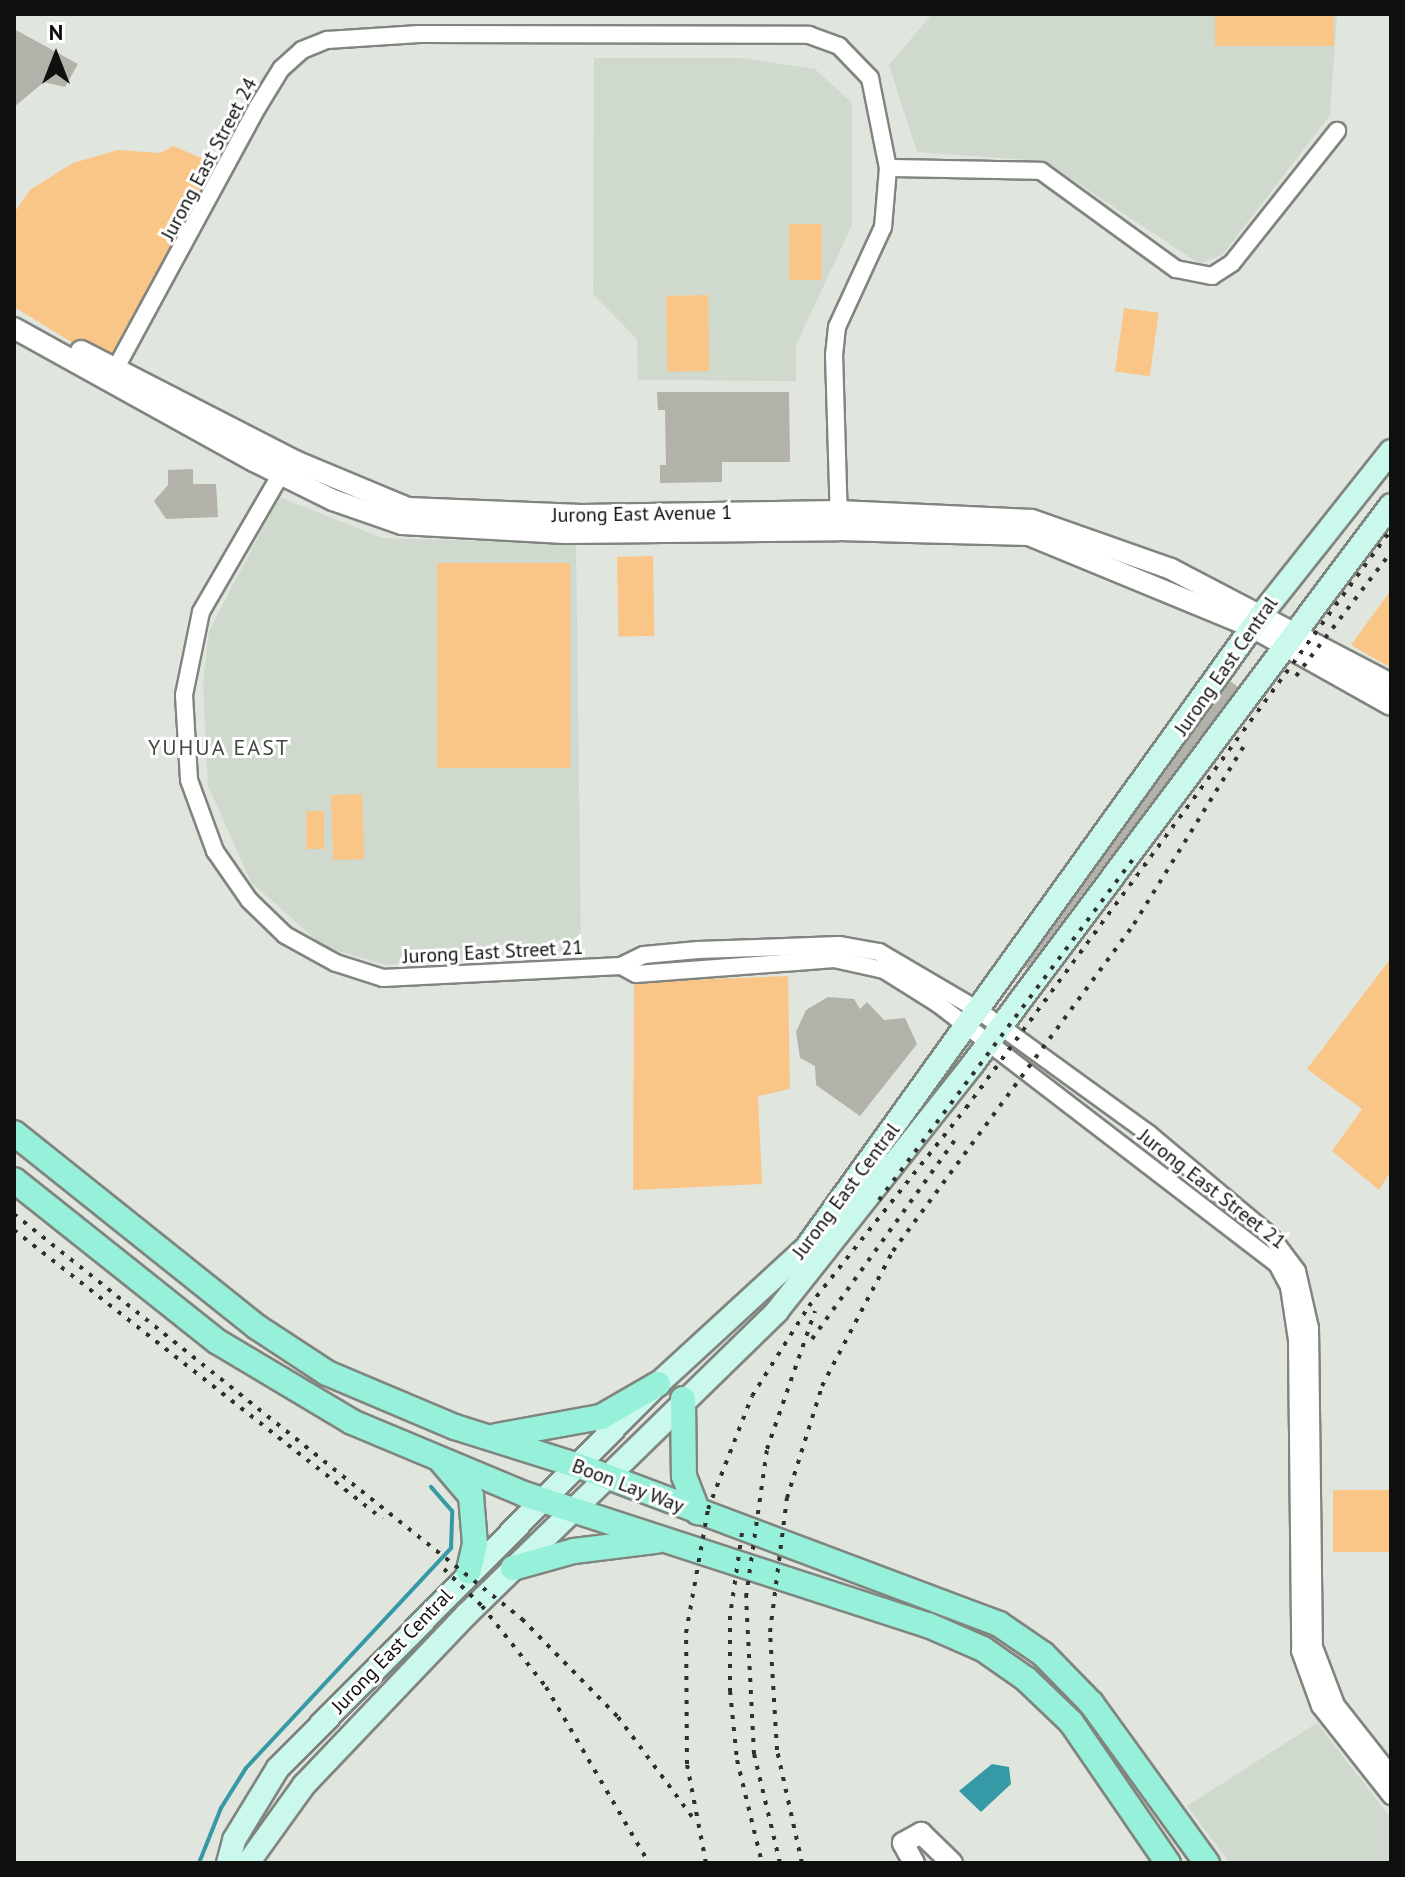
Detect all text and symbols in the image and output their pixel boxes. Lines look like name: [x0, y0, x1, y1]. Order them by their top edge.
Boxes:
north arrow: [16, 16, 96, 96]
text: N: [49, 18, 63, 46]
street label: Jurong East Street 24: [156, 74, 262, 244]
street label: Jurong East Avenue 1: [551, 500, 733, 528]
street label: Jurong East Central: [1169, 592, 1283, 740]
district label: YUHUA EAST: [147, 735, 291, 761]
street label: Jurong East Street 21: [402, 935, 584, 969]
street label: Jurong East Central: [787, 1118, 905, 1264]
street label: Jurong East Street 21: [1133, 1124, 1291, 1254]
street label: Boon Lay Way: [568, 1453, 688, 1519]
street label: Jurong East Central: [327, 1584, 457, 1718]

